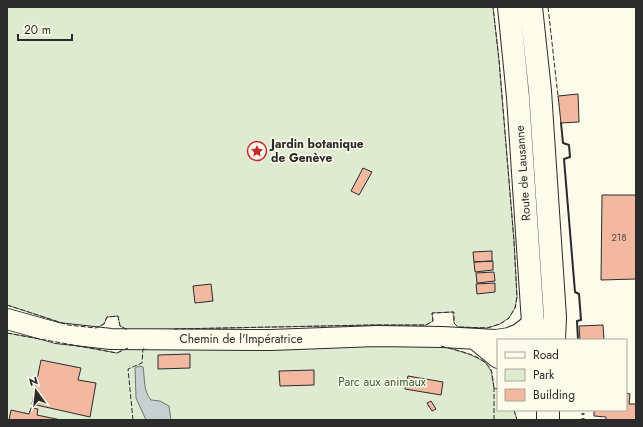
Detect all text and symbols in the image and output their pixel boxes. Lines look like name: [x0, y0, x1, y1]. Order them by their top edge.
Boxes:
scale bar: [18, 16, 72, 42]
text: 20 m: [24, 21, 51, 39]
street label: Route de Lausanne: [511, 125, 535, 221]
place label: Jardin botanique de Genève: [269, 135, 364, 167]
place icon: Jardin botanique de Genève: [246, 140, 268, 162]
house number: 218: [611, 230, 627, 245]
street label: Chemin de l'Impératrice: [179, 330, 303, 348]
legend: [497, 339, 627, 411]
text: Road: [533, 346, 559, 364]
text: Park: [533, 366, 555, 384]
north arrow: [16, 371, 56, 411]
text: N: [27, 372, 40, 390]
park label: Parc aux animaux: [338, 373, 427, 391]
text: Building: [533, 386, 575, 404]

